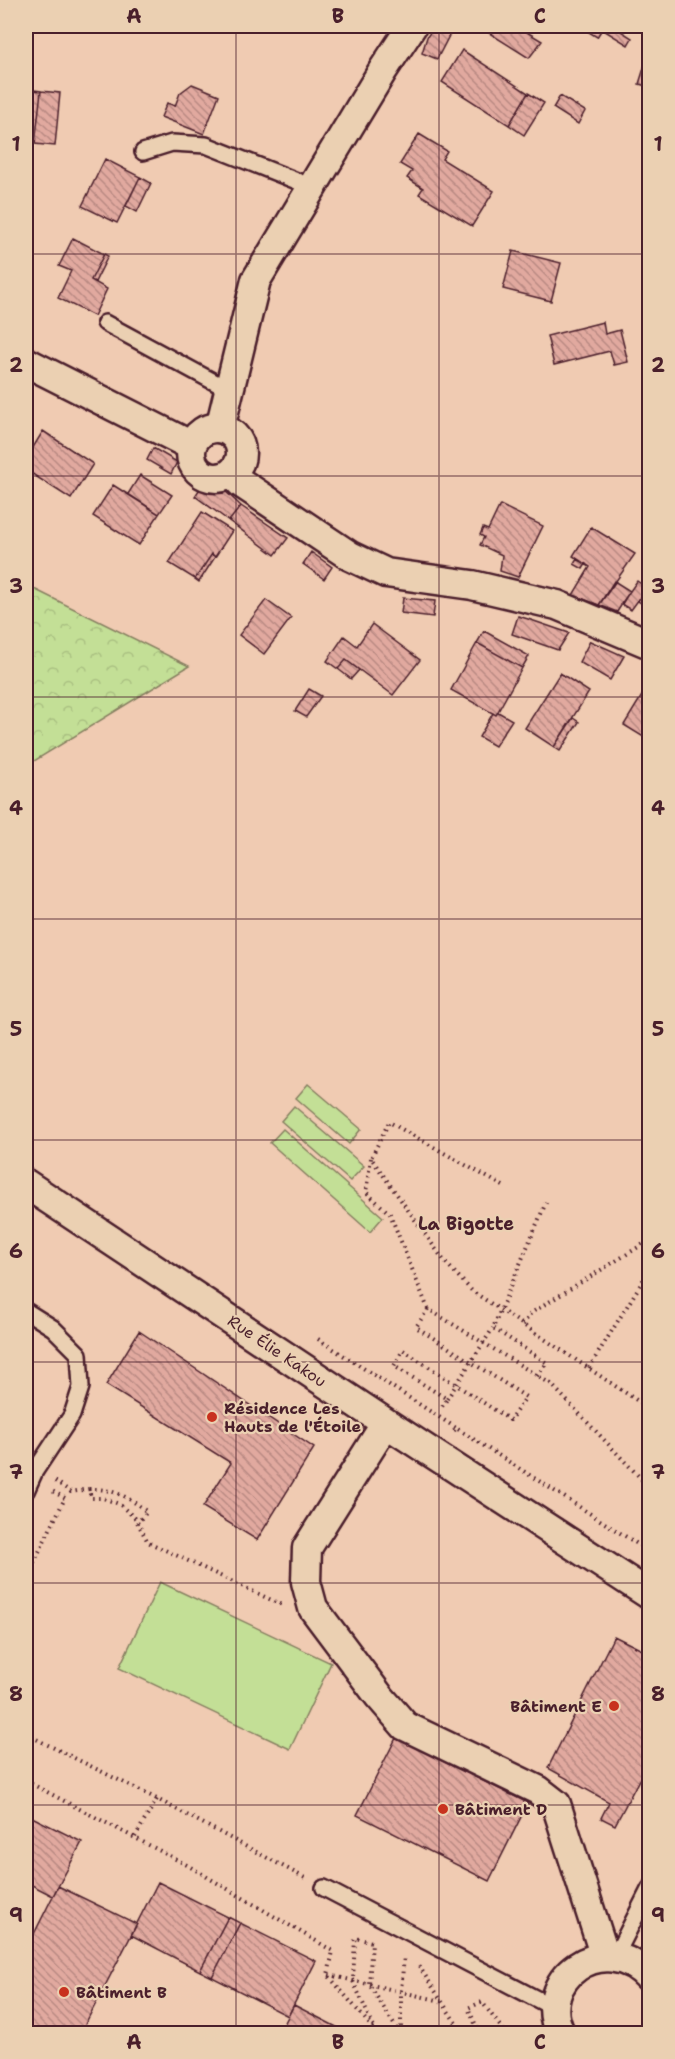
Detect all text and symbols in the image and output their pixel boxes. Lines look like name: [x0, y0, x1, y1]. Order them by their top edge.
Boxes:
text: A: [126, 3, 142, 29]
text: B: [332, 3, 344, 29]
text: C: [534, 3, 546, 29]
text: 1: [11, 131, 21, 157]
text: 1: [653, 131, 663, 157]
text: 2: [9, 352, 23, 378]
text: 2: [651, 352, 665, 378]
text: 3: [9, 573, 23, 599]
text: 3: [651, 573, 665, 599]
text: 4: [9, 795, 23, 821]
text: 4: [651, 795, 665, 821]
text: 5: [10, 1016, 22, 1042]
text: 5: [652, 1016, 664, 1042]
district label: La Bigotte: [418, 1212, 514, 1236]
text: 6: [9, 1238, 23, 1264]
text: 6: [651, 1238, 665, 1264]
street label: Rue Élie Kakou: [224, 1310, 330, 1392]
place label: Résidence Les Hauts de l'Étoile: [224, 1398, 362, 1437]
marker: Résidence Les Hauts de l'Étoile: [205, 1410, 219, 1424]
text: 7: [9, 1459, 23, 1485]
text: 7: [651, 1459, 665, 1485]
text: 8: [9, 1681, 23, 1707]
text: 8: [651, 1681, 665, 1707]
place label: Bâtiment E: [510, 1696, 602, 1717]
marker: Bâtiment E: [607, 1699, 621, 1713]
place label: Bâtiment D: [455, 1799, 547, 1820]
marker: Bâtiment D: [436, 1802, 450, 1816]
text: 9: [9, 1902, 23, 1928]
text: 9: [651, 1902, 665, 1928]
place label: Bâtiment B: [76, 1982, 167, 2003]
marker: Bâtiment B: [57, 1985, 71, 1999]
text: A: [126, 2029, 142, 2055]
text: B: [332, 2029, 344, 2055]
text: C: [534, 2029, 546, 2055]

